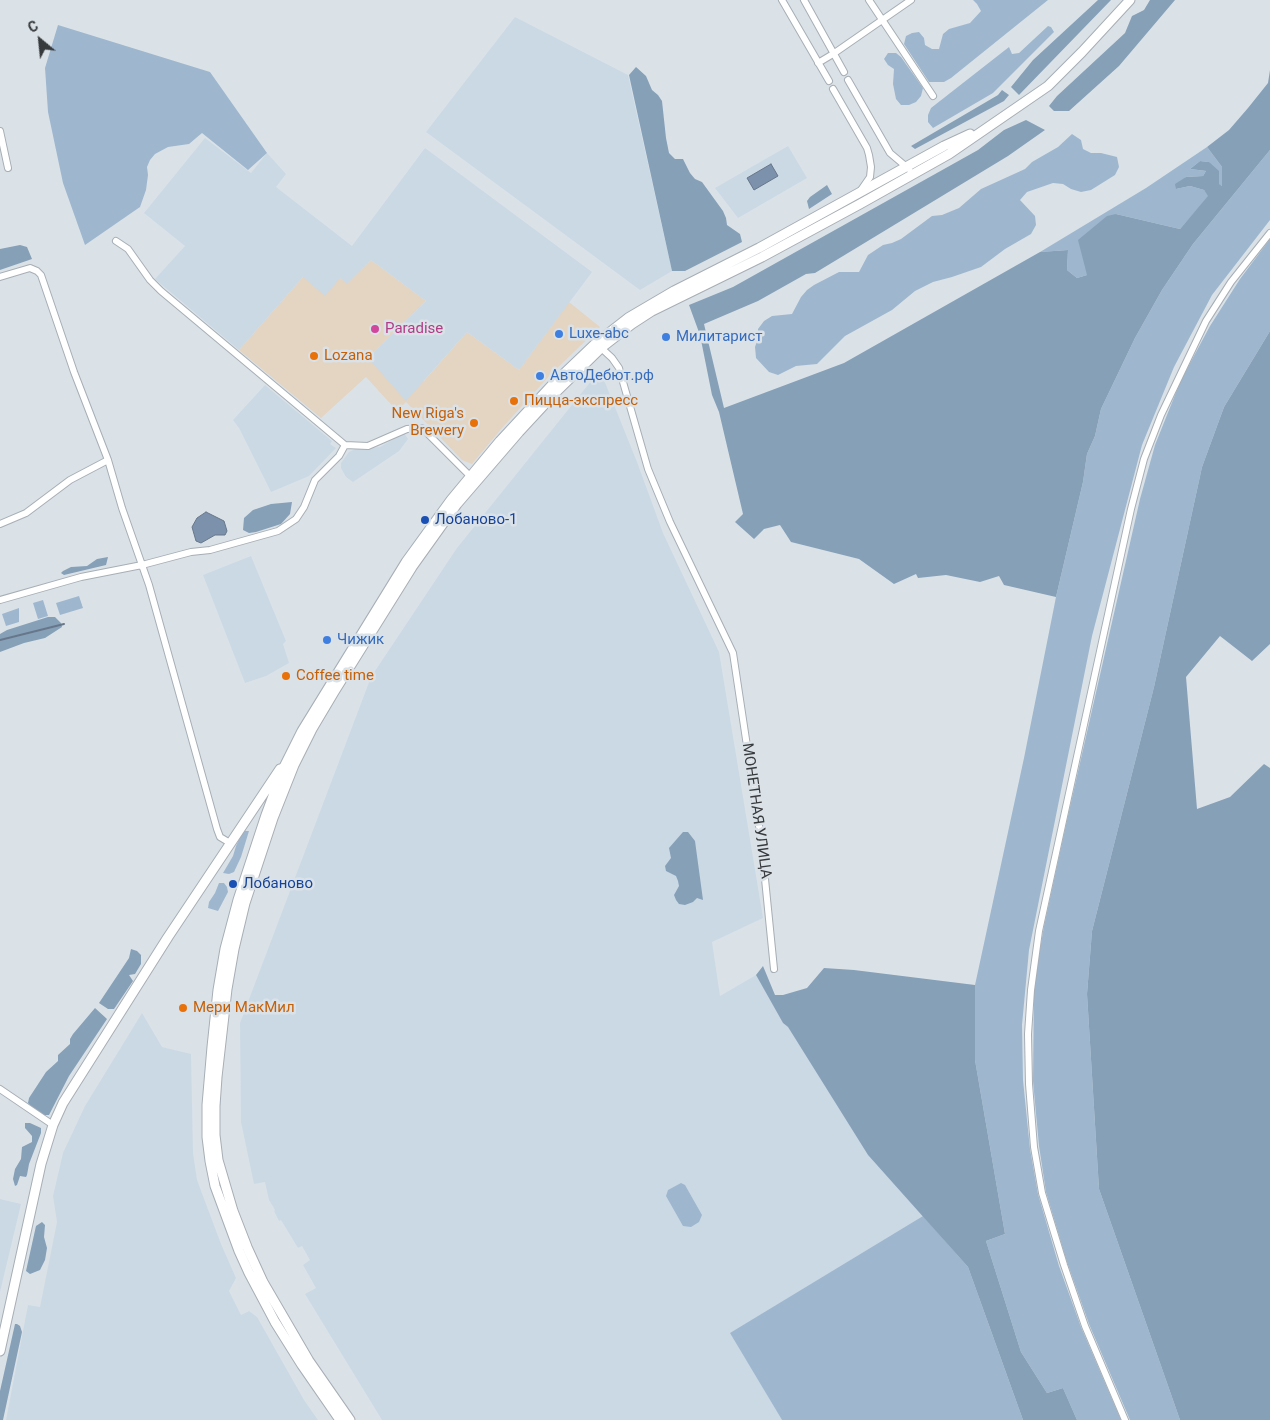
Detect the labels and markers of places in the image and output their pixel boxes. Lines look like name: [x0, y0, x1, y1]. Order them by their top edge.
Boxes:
place label: Paradise: [385, 320, 443, 338]
marker: Paradise: [369, 323, 381, 335]
place label: Luxe-abc: [569, 325, 629, 343]
marker: Luxe-abc: [553, 328, 565, 340]
place label: Милитарист: [676, 328, 762, 346]
marker: Милитарист: [660, 331, 672, 343]
place label: Lozana: [324, 347, 373, 365]
marker: Lozana: [308, 350, 320, 362]
place label: АвтоДебют.рф: [550, 367, 654, 385]
marker: АвтоДебют.рф: [534, 370, 546, 382]
place label: Пицца-экспресс: [524, 392, 638, 410]
marker: Пицца-экспресс: [508, 395, 520, 407]
place label: New Riga's Brewery: [392, 405, 464, 440]
marker: New Riga's Brewery: [468, 417, 480, 429]
place label: Лобаново-1: [435, 511, 518, 529]
marker: Лобаново-1: [419, 514, 431, 526]
place label: Чижик: [337, 631, 384, 649]
marker: Чижик: [321, 634, 333, 646]
place label: Coffee time: [296, 667, 374, 685]
marker: Coffee time: [280, 670, 292, 682]
place label: Лобаново: [243, 875, 313, 893]
marker: Лобаново: [227, 878, 239, 890]
place label: Мери МакМил: [193, 999, 295, 1017]
marker: Мери МакМил: [177, 1002, 189, 1014]

